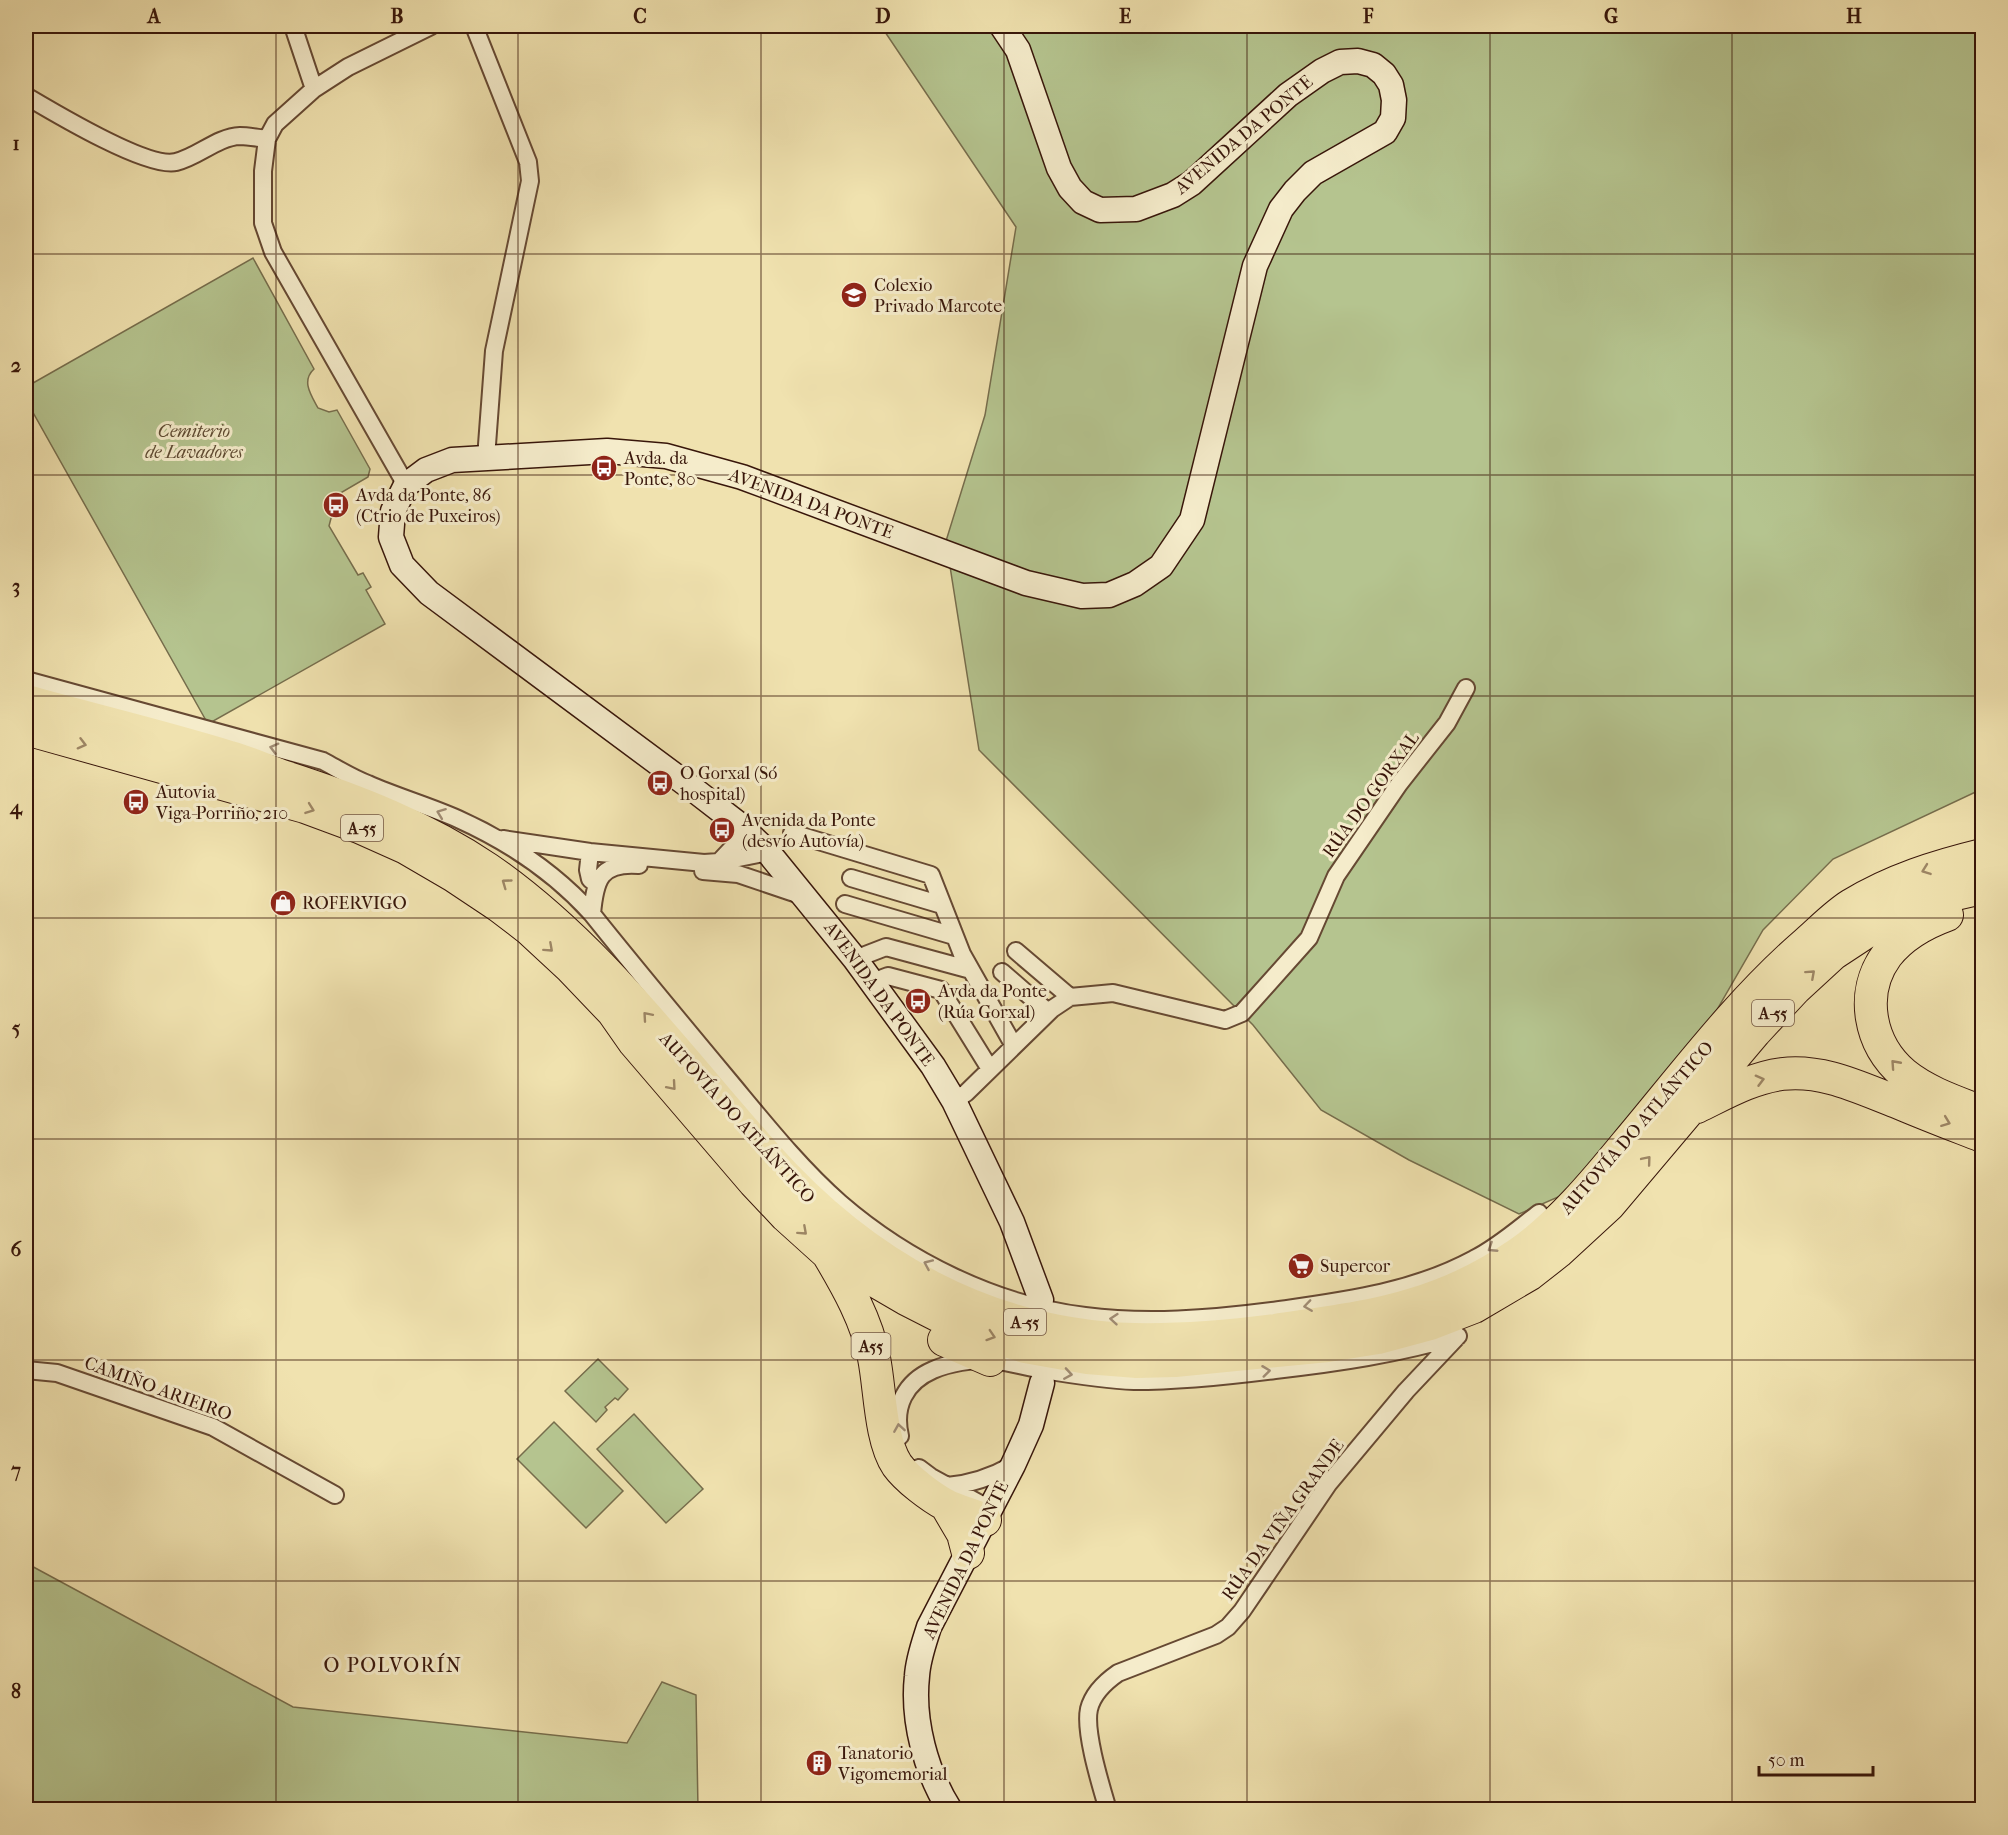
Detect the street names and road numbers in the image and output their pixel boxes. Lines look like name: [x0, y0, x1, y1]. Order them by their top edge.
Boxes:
street label: AVENIDA DA PONTE: [1170, 71, 1317, 199]
street label: AVENIDA DA PONTE: [725, 464, 896, 544]
street label: RÚA DO GORXAL: [1318, 727, 1424, 862]
road number: A-55: [341, 815, 383, 841]
street label: AVENIDA DA PONTE: [819, 917, 938, 1070]
road number: A-55: [1752, 1000, 1794, 1026]
street label: AUTOVÍA DO ATLÁNTICO: [654, 1027, 820, 1208]
street label: AUTOVÍA DO ATLÁNTICO: [1555, 1037, 1718, 1220]
road number: A-55: [1004, 1309, 1046, 1335]
road number: A55: [852, 1333, 890, 1359]
street label: CAMIÑO ARIEIRO: [81, 1352, 235, 1425]
street label: RÚA DA VIÑA GRANDE: [1217, 1435, 1349, 1605]
street label: AVENIDA DA PONTE: [918, 1478, 1013, 1643]

